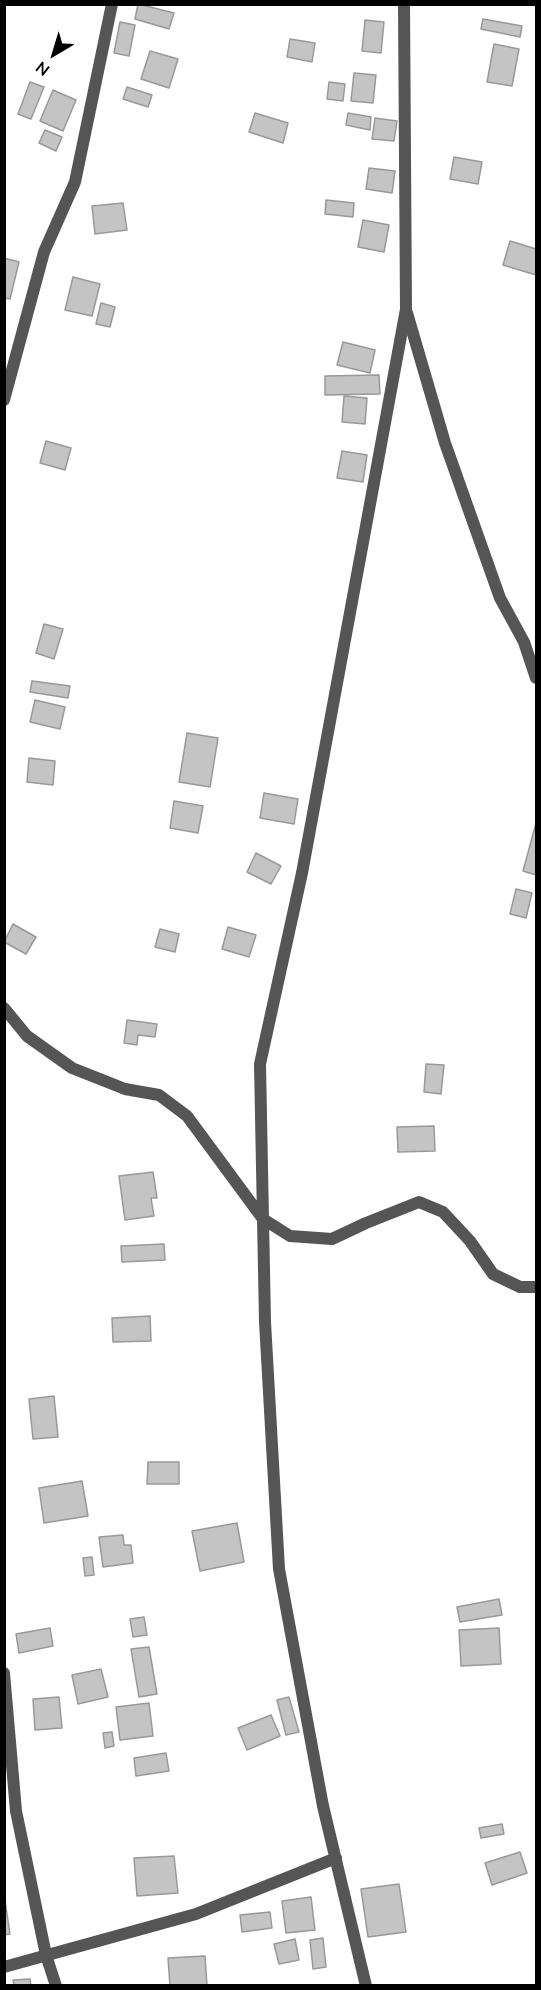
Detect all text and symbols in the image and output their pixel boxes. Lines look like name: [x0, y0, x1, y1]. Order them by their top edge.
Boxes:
north arrow: [24, 24, 84, 84]
text: N: [31, 56, 54, 81]

